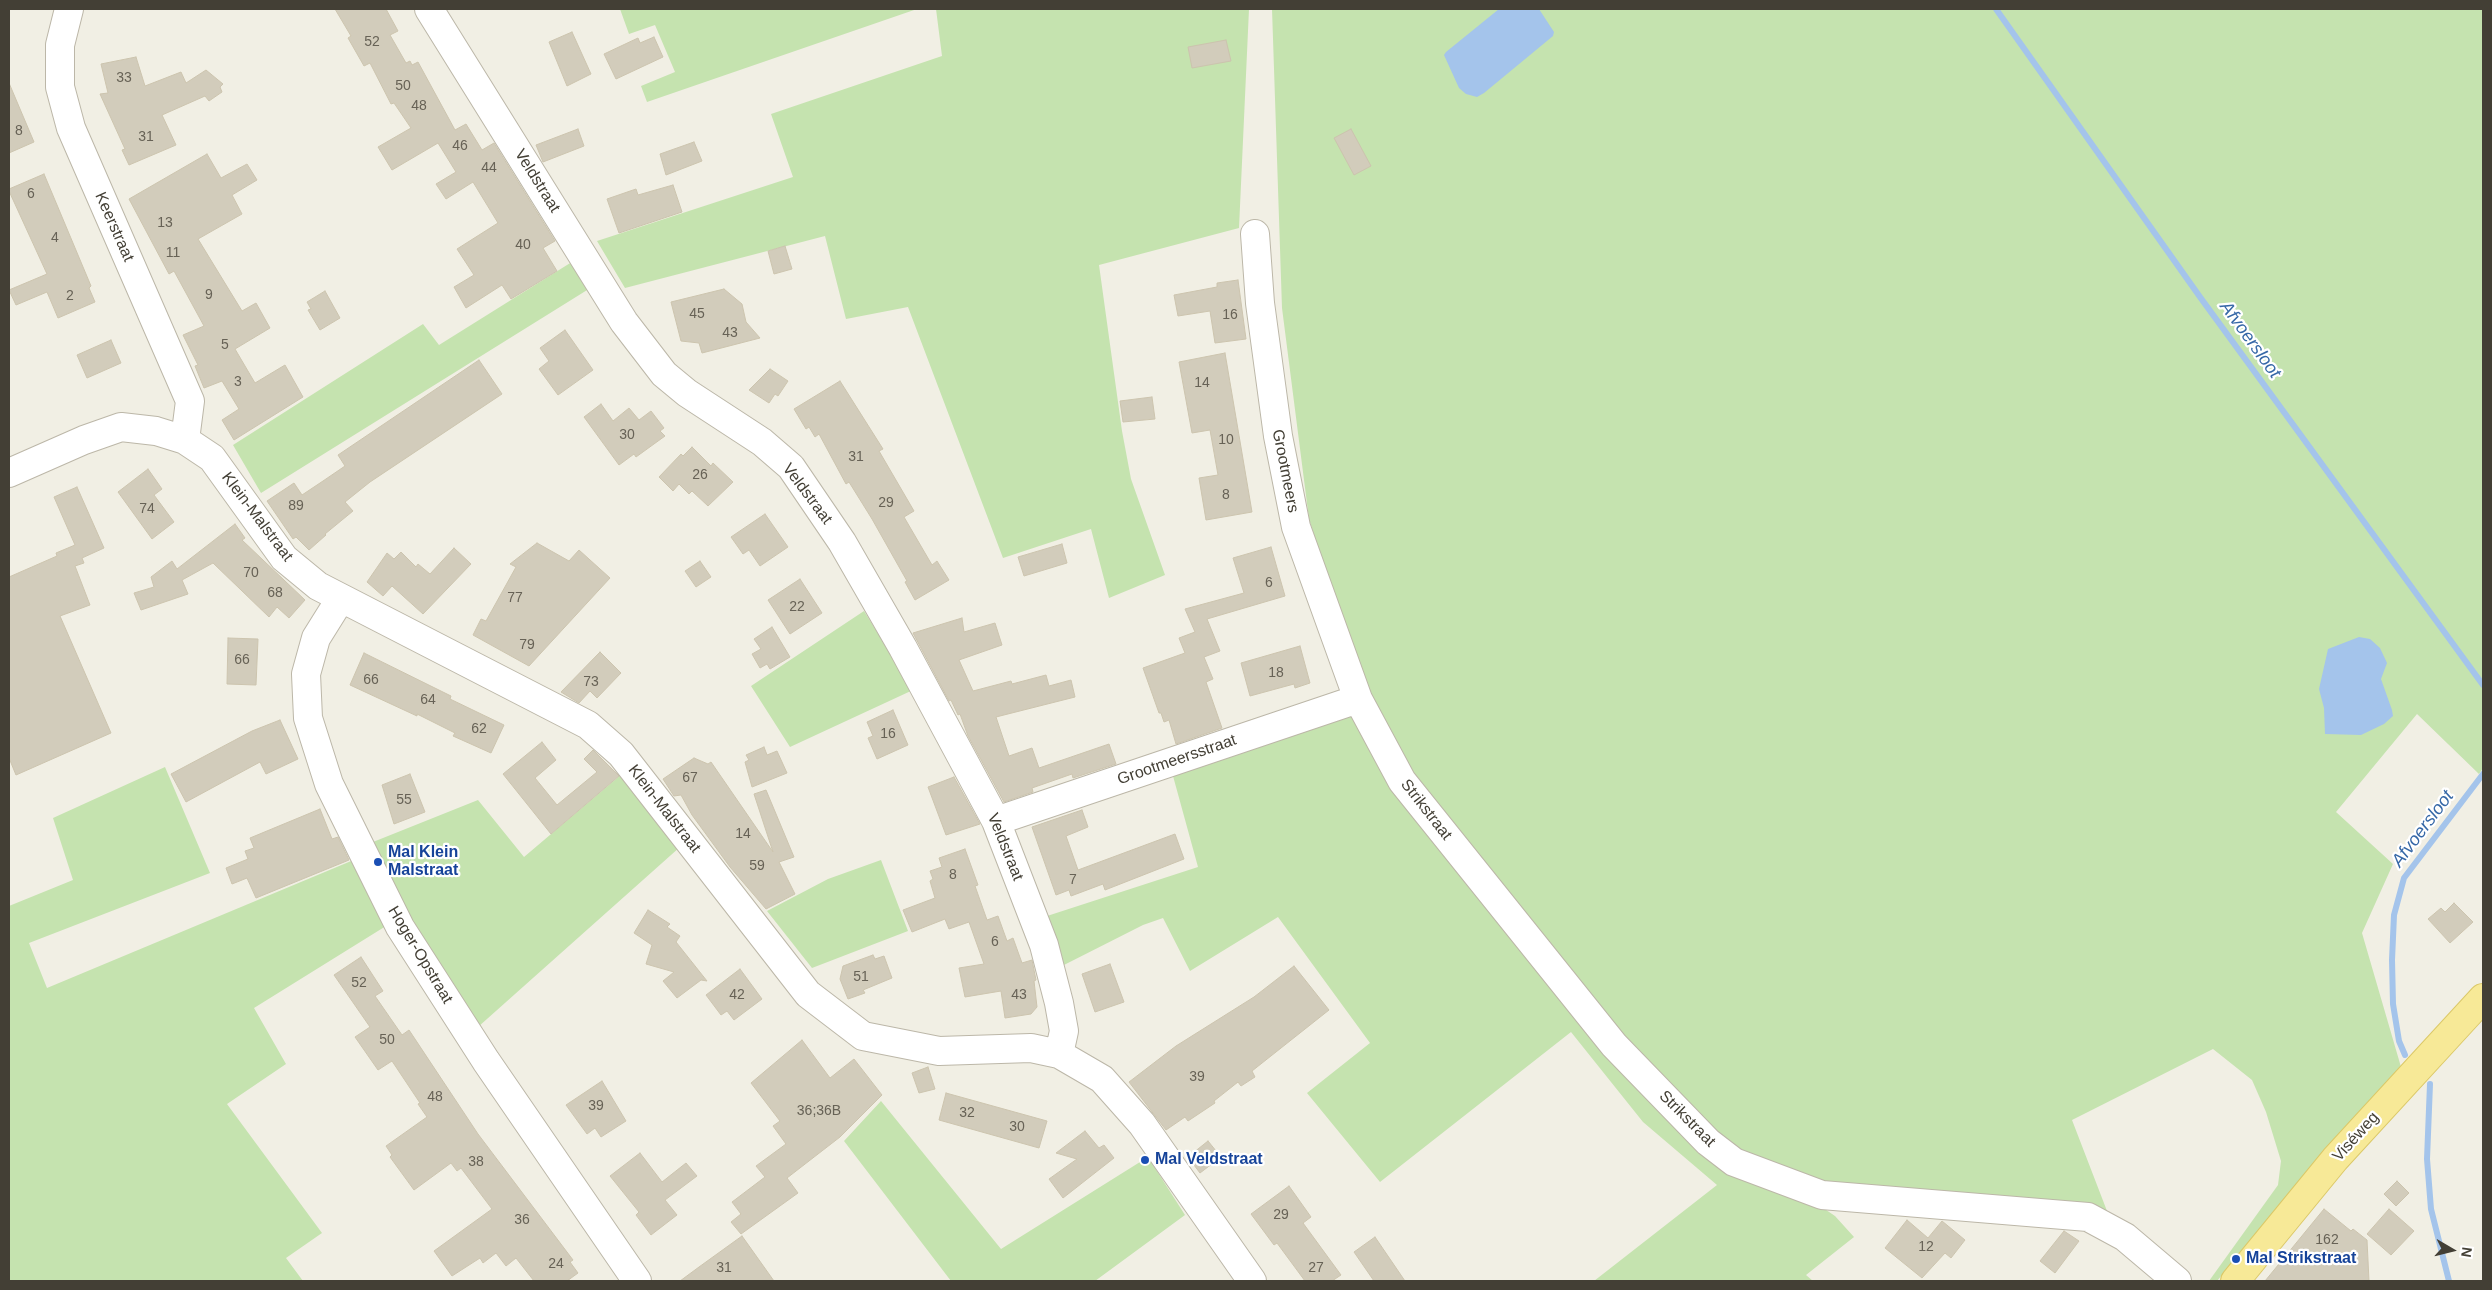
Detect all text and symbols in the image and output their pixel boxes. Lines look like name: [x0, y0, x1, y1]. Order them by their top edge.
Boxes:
house number: 52: [364, 34, 380, 50]
house number: 33: [116, 70, 132, 86]
house number: 50: [395, 78, 411, 94]
house number: 48: [411, 98, 427, 114]
house number: 8: [15, 123, 23, 139]
house number: 31: [138, 129, 154, 145]
house number: 46: [452, 138, 468, 154]
street label: Veldstraat: [510, 146, 564, 216]
house number: 44: [481, 160, 497, 176]
house number: 6: [27, 186, 35, 202]
street label: Keerstraat: [90, 189, 138, 265]
house number: 13: [157, 215, 173, 231]
house number: 4: [51, 230, 59, 246]
house number: 40: [515, 237, 531, 253]
house number: 11: [166, 245, 180, 261]
house number: 9: [205, 287, 213, 303]
house number: 2: [66, 288, 74, 304]
water label: Afvoersloot: [2215, 297, 2285, 383]
house number: 45: [689, 306, 705, 322]
house number: 16: [1222, 307, 1238, 323]
house number: 43: [722, 325, 738, 341]
house number: 5: [221, 337, 229, 353]
house number: 3: [234, 374, 242, 390]
house number: 14: [1194, 375, 1210, 391]
house number: 30: [619, 427, 635, 443]
street label: Grootmeers: [1268, 428, 1302, 514]
house number: 10: [1218, 432, 1234, 448]
house number: 31: [848, 449, 864, 465]
street label: Veldstraat: [778, 460, 836, 528]
house number: 26: [692, 467, 708, 483]
street label: Klein-Malstraat: [217, 469, 297, 565]
house number: 8: [1222, 487, 1230, 503]
house number: 29: [878, 495, 894, 511]
house number: 89: [288, 498, 304, 514]
house number: 74: [139, 501, 155, 517]
house number: 70: [243, 565, 259, 581]
house number: 6: [1265, 575, 1273, 591]
house number: 68: [267, 585, 283, 601]
house number: 77: [507, 590, 523, 606]
house number: 22: [789, 599, 805, 615]
house number: 79: [519, 637, 535, 653]
house number: 66: [234, 652, 250, 668]
house number: 18: [1268, 665, 1284, 681]
house number: 66: [363, 672, 379, 688]
house number: 73: [583, 674, 599, 690]
house number: 64: [420, 692, 436, 708]
house number: 62: [471, 721, 487, 737]
house number: 16: [880, 726, 896, 742]
street label: Grootmeersstraat: [1115, 731, 1239, 789]
street label: Klein-Malstraat: [624, 761, 704, 857]
house number: 67: [682, 770, 698, 786]
street label: Strikstraat: [1396, 776, 1456, 844]
water label: Afvoersloot: [2387, 787, 2459, 871]
house number: 55: [396, 792, 412, 808]
street label: Veldstraat: [983, 810, 1027, 884]
house number: 14: [735, 826, 751, 842]
place label: Mal Klein Malstraat: [388, 843, 458, 881]
marker: Mal Klein Malstraat: [372, 856, 384, 868]
house number: 59: [749, 858, 765, 874]
house number: 8: [949, 867, 957, 883]
house number: 7: [1069, 872, 1077, 888]
street label: Hoger-Opstraat: [383, 903, 457, 1007]
house number: 6: [991, 934, 999, 950]
house number: 51: [853, 969, 869, 985]
house number: 52: [351, 975, 367, 991]
house number: 42: [729, 987, 745, 1003]
house number: 43: [1011, 987, 1027, 1003]
house number: 50: [379, 1032, 395, 1048]
house number: 39: [1189, 1069, 1205, 1085]
street label: Strikstraat: [1655, 1087, 1719, 1151]
house number: 48: [427, 1089, 443, 1105]
house number: 39: [588, 1098, 604, 1114]
house number: 36;36B: [797, 1103, 841, 1119]
house number: 32: [959, 1105, 975, 1121]
street label: Viséweg: [2329, 1108, 2383, 1166]
house number: 30: [1009, 1119, 1025, 1135]
place label: Mal Veldstraat: [1155, 1150, 1263, 1170]
house number: 38: [468, 1154, 484, 1170]
marker: Mal Veldstraat: [1139, 1154, 1151, 1166]
house number: 29: [1273, 1207, 1289, 1223]
house number: 36: [514, 1212, 530, 1228]
north arrow: [2427, 1225, 2477, 1275]
house number: 162: [2315, 1232, 2339, 1248]
house number: 12: [1918, 1239, 1934, 1255]
text: N: [2458, 1246, 2475, 1258]
place label: Mal Strikstraat: [2246, 1249, 2356, 1269]
marker: Mal Strikstraat: [2230, 1253, 2242, 1265]
house number: 24: [548, 1256, 564, 1272]
house number: 31: [716, 1260, 732, 1276]
house number: 27: [1308, 1260, 1324, 1276]

